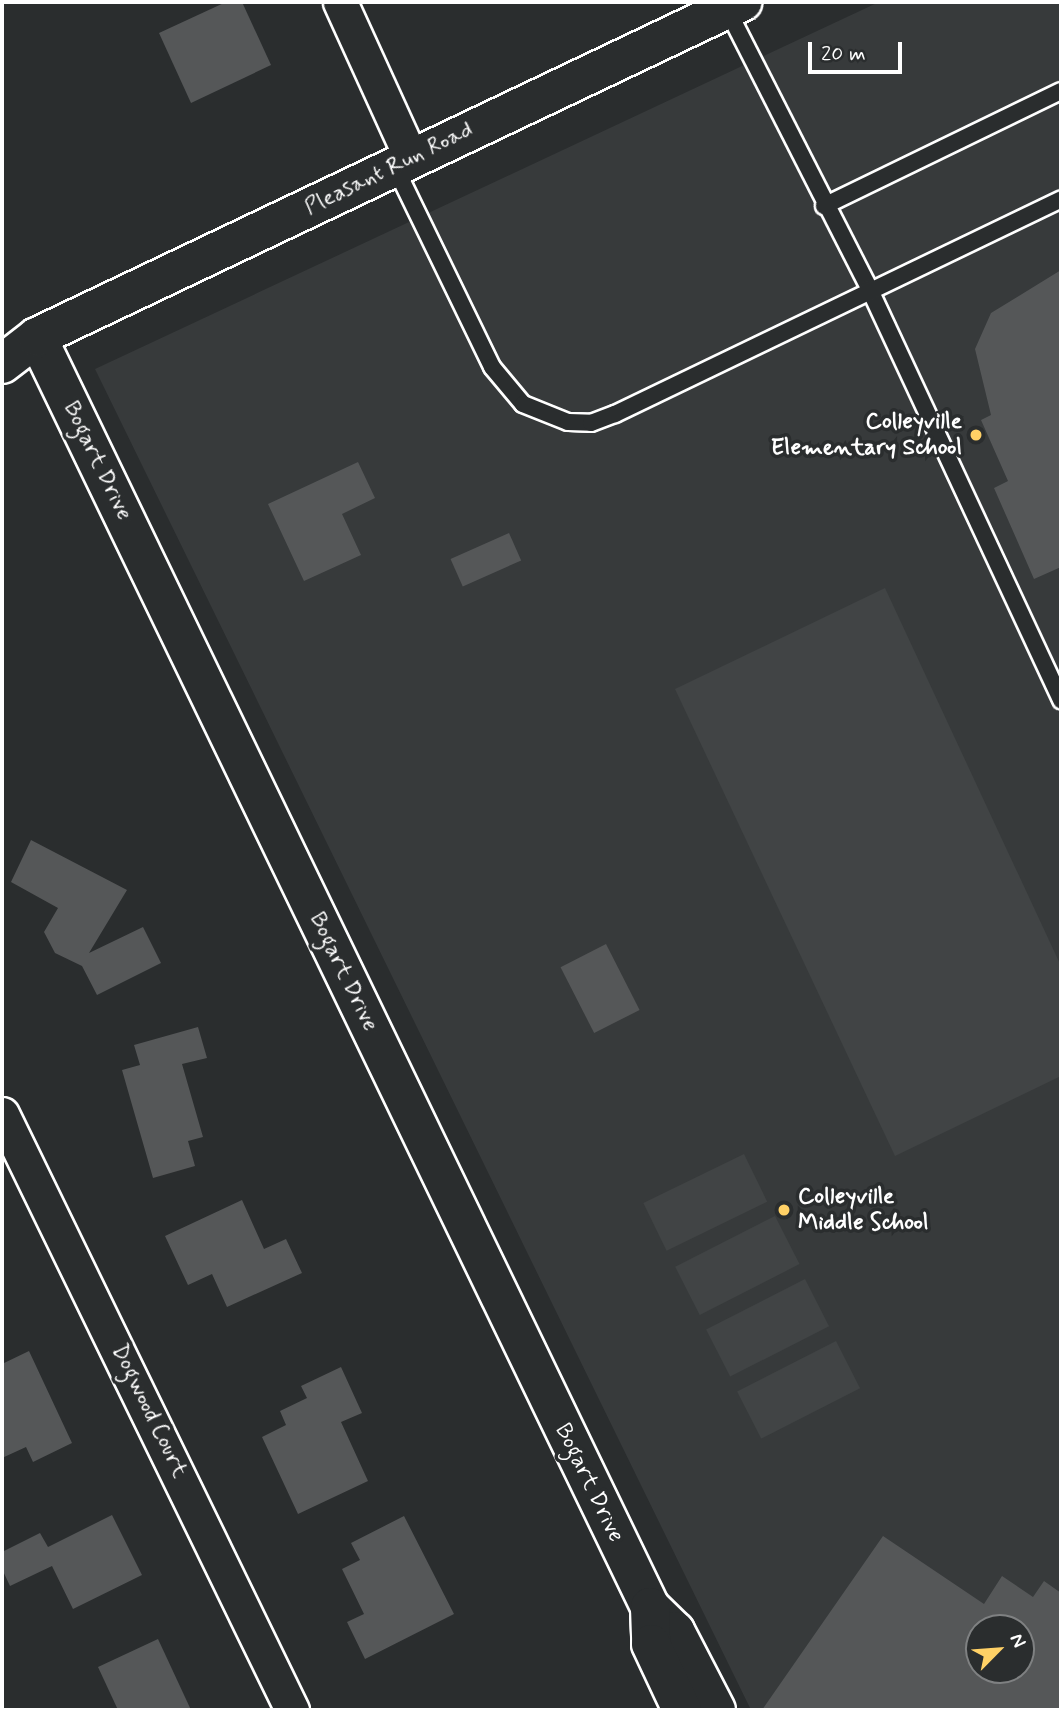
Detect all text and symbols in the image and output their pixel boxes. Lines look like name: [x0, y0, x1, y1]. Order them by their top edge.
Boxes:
scale bar: [811, 28, 906, 72]
text: 20 m: [821, 40, 866, 68]
street label: Pleasant Run Road: [302, 117, 476, 221]
street label: Bogart Drive: [57, 398, 137, 524]
place label: Colleyville Elementary School: [771, 408, 962, 462]
marker: Colleyville Elementary School: [968, 427, 984, 443]
street label: Bogart Drive: [303, 909, 383, 1035]
place label: Colleyville Middle School: [798, 1183, 929, 1237]
marker: Colleyville Middle School: [776, 1202, 792, 1218]
street label: Dogwood Court: [105, 1340, 193, 1482]
street label: Bogart Drive: [549, 1420, 629, 1546]
north arrow: [965, 1614, 1035, 1684]
text: N: [1004, 1630, 1032, 1652]

